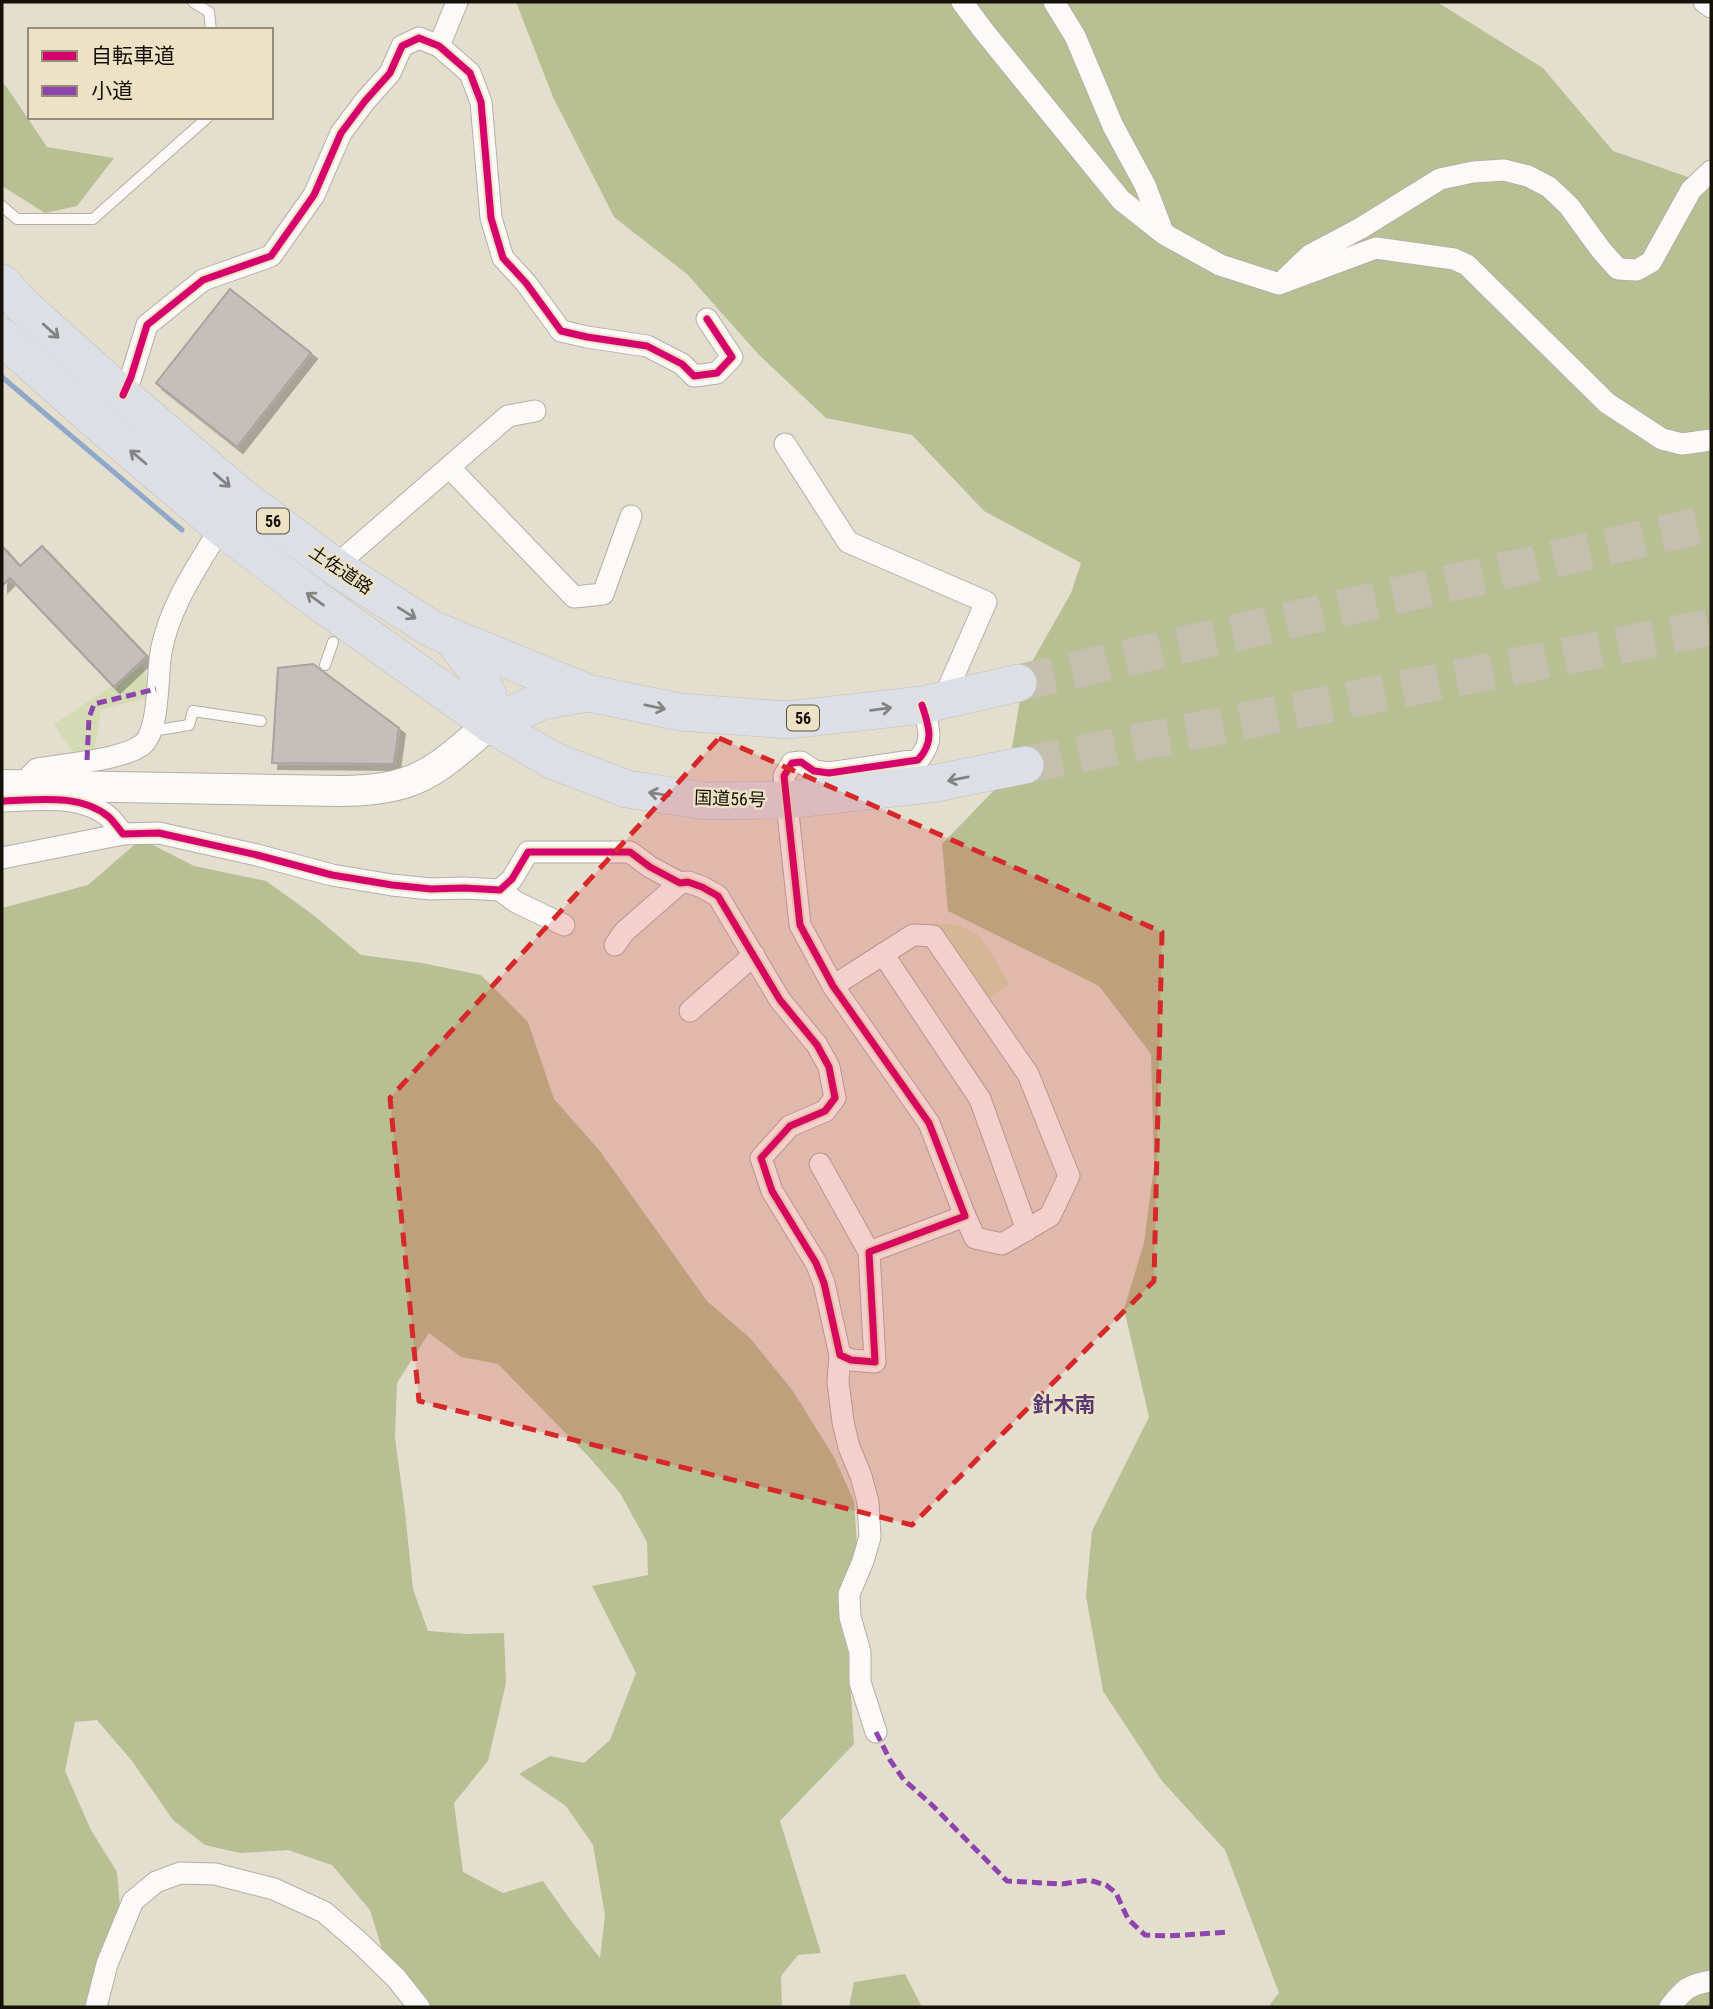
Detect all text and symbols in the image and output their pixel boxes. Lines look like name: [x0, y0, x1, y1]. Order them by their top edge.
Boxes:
legend: [28, 28, 273, 119]
text: 自転車道: [91, 44, 175, 68]
text: 小道: [91, 79, 133, 103]
one-way arrow: [42, 322, 59, 339]
one-way arrow: [129, 449, 147, 464]
one-way arrow: [213, 472, 231, 488]
road number: 56: [257, 508, 289, 534]
street label: 土佐道路: [306, 541, 377, 598]
one-way arrow: [306, 592, 325, 606]
one-way arrow: [396, 606, 416, 620]
one-way arrow: [643, 701, 666, 714]
one-way arrow: [869, 703, 892, 716]
road number: 56: [787, 706, 819, 730]
one-way arrow: [947, 772, 970, 786]
one-way arrow: [648, 787, 671, 800]
street label: 国道56号: [694, 787, 766, 810]
district label: 針木南: [1033, 1393, 1096, 1417]

